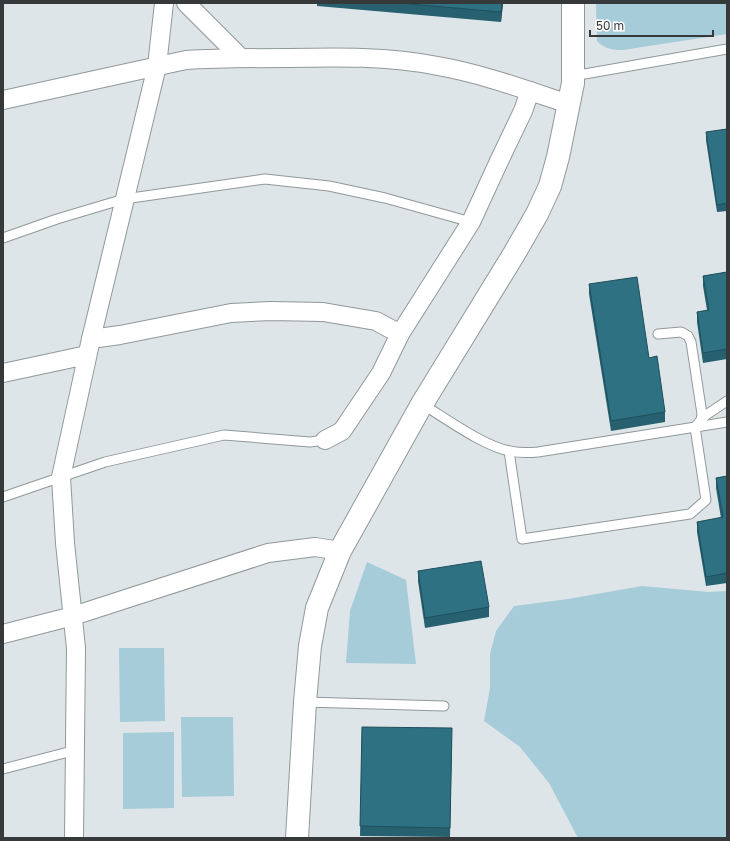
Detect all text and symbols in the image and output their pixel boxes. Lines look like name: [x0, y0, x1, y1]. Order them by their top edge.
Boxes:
scale bar: [590, 12, 713, 38]
text: 50 m: [596, 18, 624, 33]

